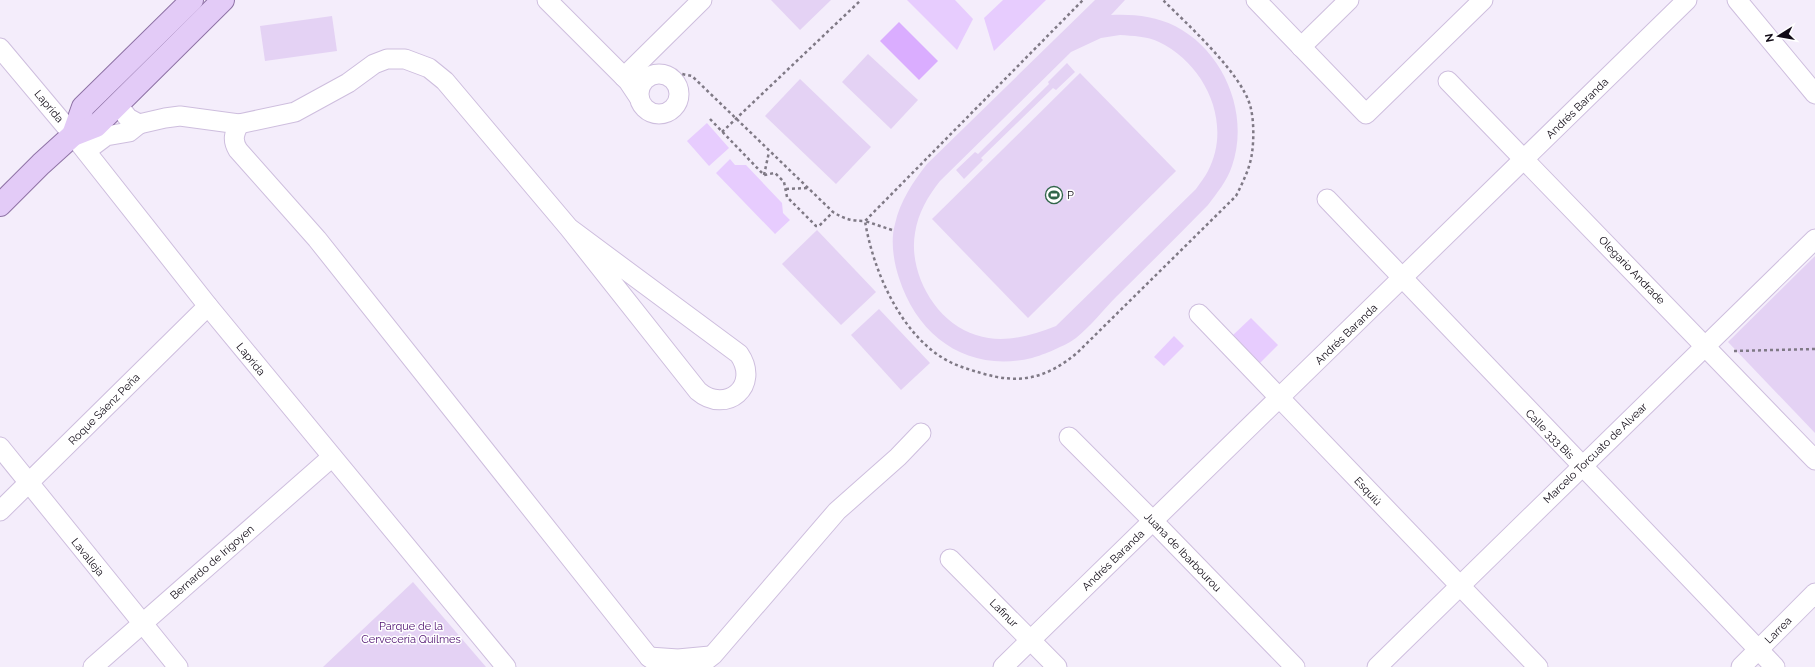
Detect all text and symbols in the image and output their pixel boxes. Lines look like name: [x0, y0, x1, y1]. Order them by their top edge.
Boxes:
north arrow: [1759, 16, 1799, 56]
text: N: [1762, 32, 1777, 43]
street label: Andrés Baranda: [1544, 75, 1611, 141]
street label: Laprida: [31, 87, 66, 125]
sports icon: P: [1044, 185, 1064, 205]
place label: P: [1067, 189, 1074, 202]
street label: Olegario Andrade: [1596, 234, 1668, 307]
street label: Andrés Baranda: [1313, 301, 1380, 367]
street label: Laprida: [234, 340, 268, 378]
street label: Roque Sáenz Peña: [66, 371, 143, 448]
street label: Marcelo Torcuato de Alvear: [1541, 400, 1650, 506]
street label: Calle 333 Bis: [1523, 407, 1577, 462]
street label: Esquiú: [1351, 474, 1384, 508]
street label: Juana de Ibarbourou: [1141, 510, 1224, 595]
street label: Bernardo de Irigoyen: [168, 522, 257, 602]
street label: Andrés Baranda: [1080, 527, 1147, 593]
street label: Lavalleja: [68, 536, 107, 579]
street label: Lafinur: [987, 596, 1021, 630]
street label: Larrea: [1762, 614, 1794, 646]
park label: Parque de la Cervecería Quilmes: [361, 620, 461, 646]

